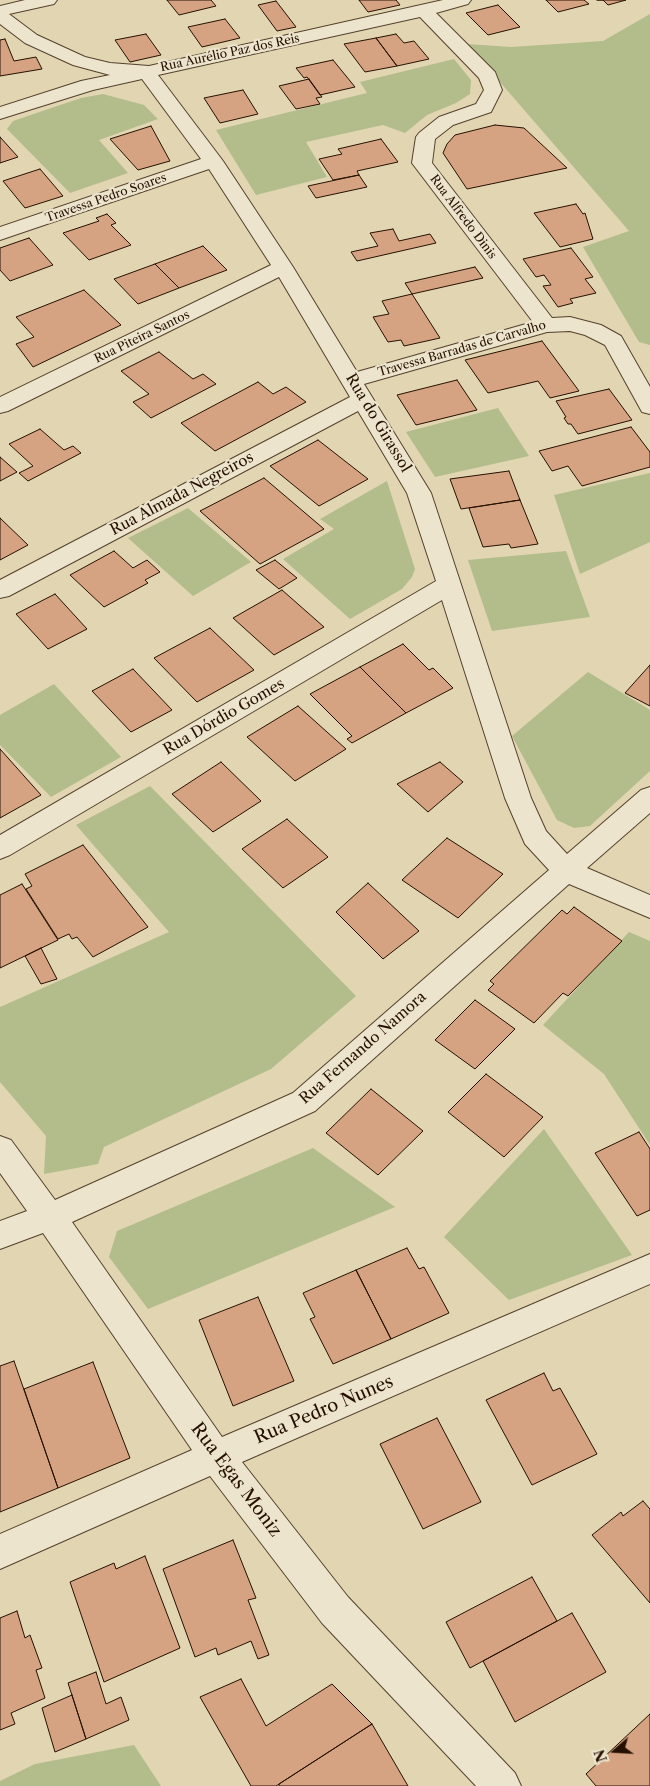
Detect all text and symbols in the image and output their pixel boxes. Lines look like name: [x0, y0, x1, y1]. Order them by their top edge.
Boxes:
street label: Rua Aurélio Paz dos Reis: [159, 31, 301, 75]
street label: Travessa Pedro Soares: [44, 171, 168, 225]
street label: Rua Alfredo Dinis: [427, 172, 499, 262]
street label: Rua Piteira Santos: [92, 308, 192, 366]
street label: Travessa Barradas de Carvalho: [376, 318, 548, 380]
street label: Rua do Girassol: [341, 370, 415, 476]
street label: Rua Almada Negreiros: [107, 449, 257, 539]
street label: Rua Dórdio Gomes: [160, 675, 288, 759]
street label: Rua Fernando Namora: [296, 988, 430, 1108]
street label: Rua Pedro Nunes: [251, 1371, 397, 1449]
street label: Rua Egas Moniz: [186, 1419, 286, 1541]
north arrow: [590, 1726, 640, 1776]
text: N: [590, 1747, 611, 1765]

